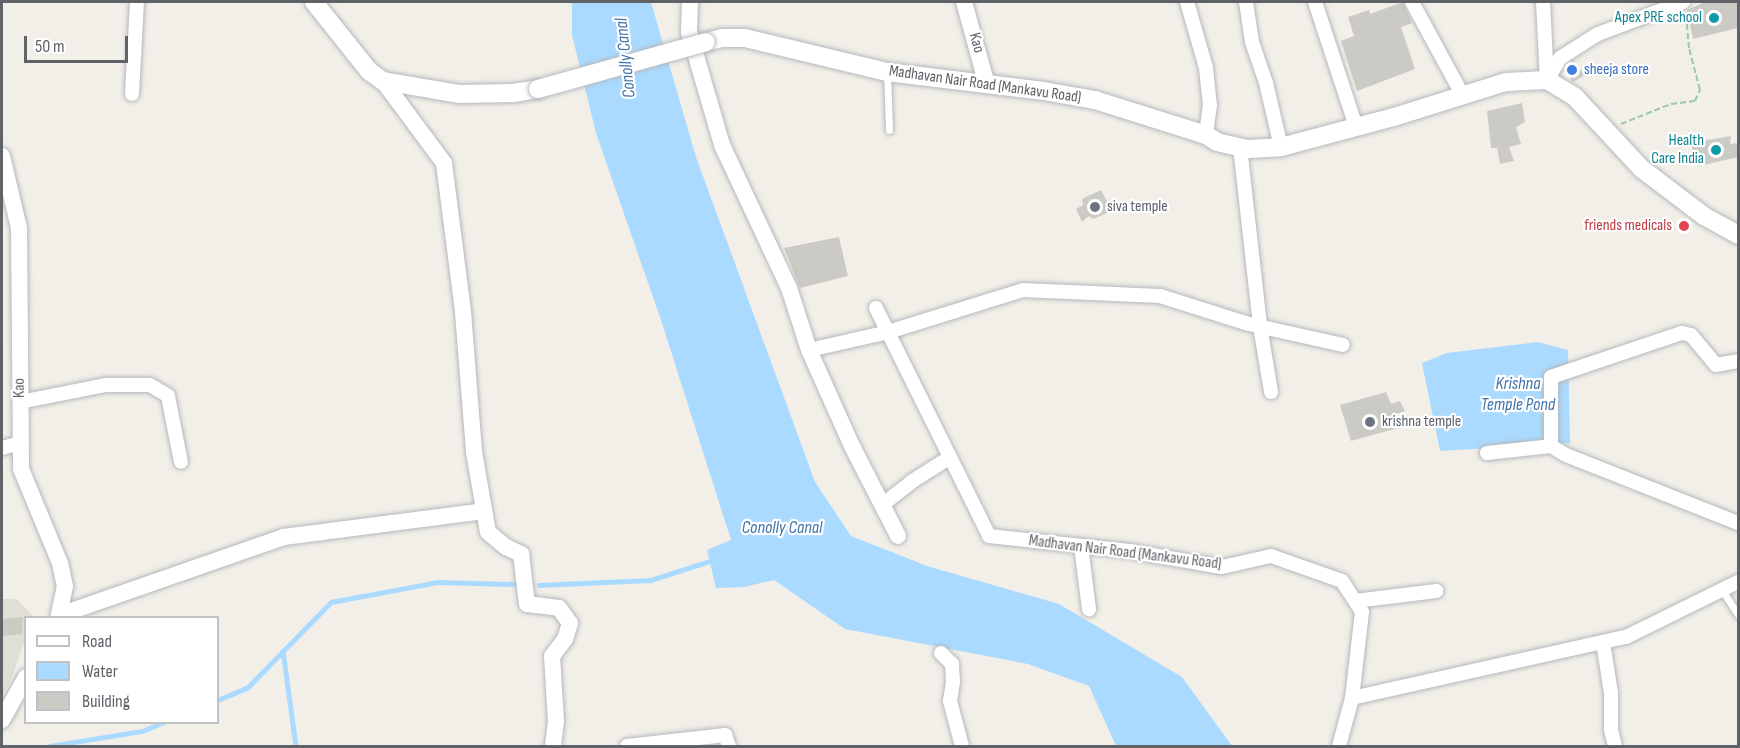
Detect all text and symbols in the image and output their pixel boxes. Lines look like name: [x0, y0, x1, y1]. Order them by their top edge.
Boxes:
place label: Apex PRE school: [1615, 8, 1702, 28]
marker: Apex PRE school: [1707, 11, 1721, 25]
water label: Conolly Canal: [611, 17, 641, 99]
scale bar: [27, 24, 130, 62]
street label: Kao: [964, 31, 988, 55]
text: 50 m: [35, 36, 65, 57]
place label: sheeja store: [1584, 60, 1649, 80]
street label: Madhavan Nair Road (Mankavu Road): [888, 62, 1082, 108]
marker: sheeja store: [1565, 63, 1579, 77]
place label: Health Care India: [1651, 131, 1704, 169]
marker: Health Care India: [1709, 143, 1723, 157]
place label: siva temple: [1107, 197, 1168, 217]
marker: siva temple: [1088, 200, 1102, 214]
place label: friends medicals: [1584, 216, 1672, 236]
marker: friends medicals: [1677, 219, 1691, 233]
water label: Krishna Temple Pond: [1481, 374, 1555, 416]
street label: Kao: [10, 378, 30, 398]
place label: krishna temple: [1382, 412, 1461, 432]
marker: krishna temple: [1363, 415, 1377, 429]
water label: Conolly Canal: [742, 517, 822, 539]
street label: Madhavan Nair Road (Mankavu Road): [1028, 532, 1222, 574]
legend: [24, 616, 219, 724]
text: Road: [82, 631, 112, 652]
text: Water: [82, 661, 118, 682]
text: Building: [82, 691, 130, 712]

